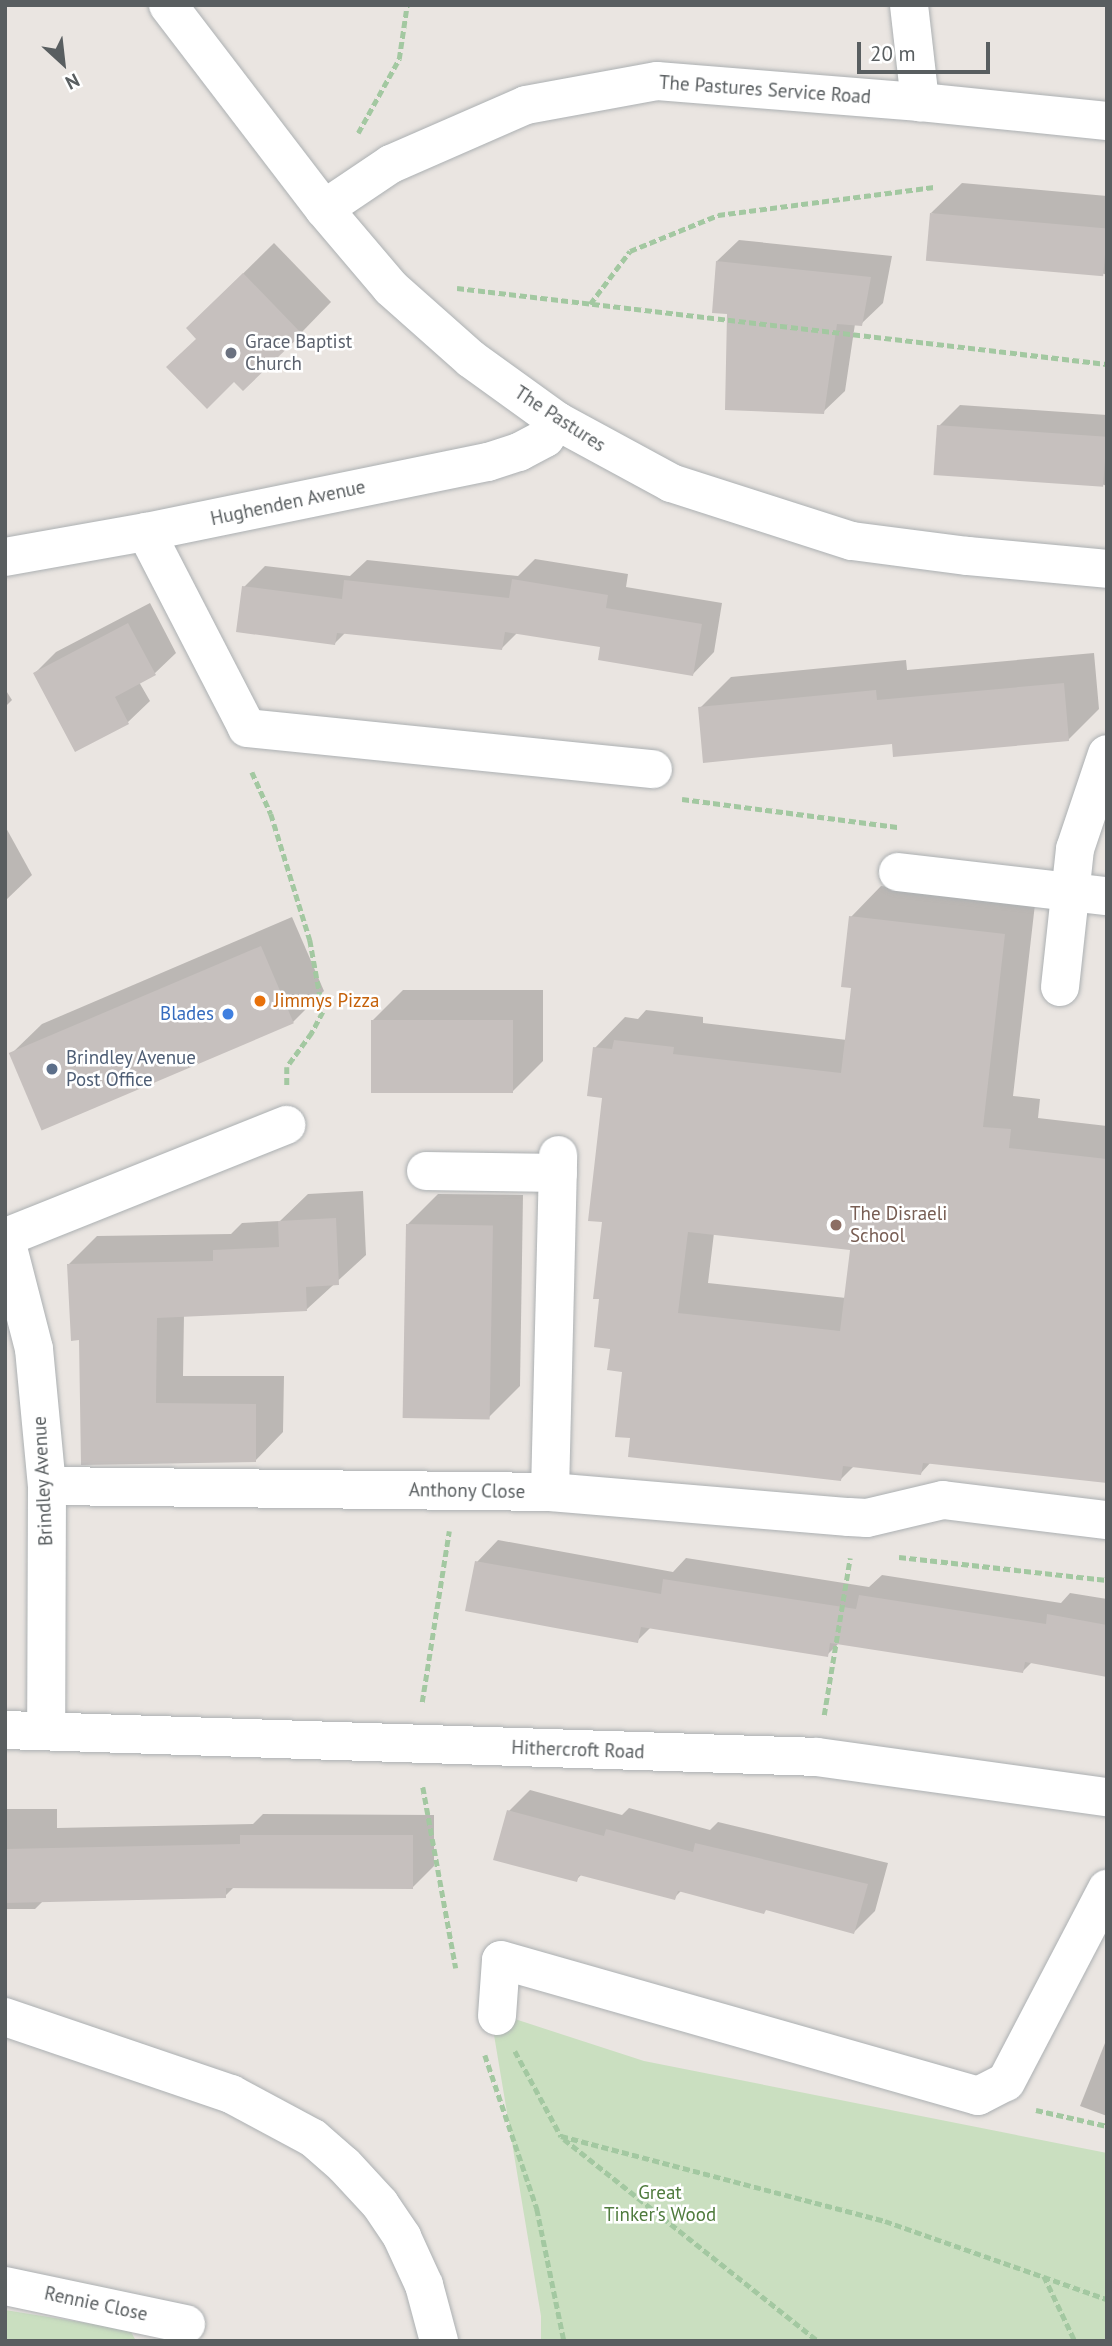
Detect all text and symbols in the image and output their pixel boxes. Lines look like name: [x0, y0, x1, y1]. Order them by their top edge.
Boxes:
north arrow: [28, 28, 98, 98]
scale bar: [860, 28, 993, 72]
text: 20 m: [870, 40, 916, 67]
text: N: [62, 68, 84, 95]
street label: The Pastures Service Road: [658, 71, 872, 109]
place label: Grace Baptist Church: [245, 331, 352, 375]
marker: Grace Baptist Church: [223, 345, 239, 361]
street label: The Pastures: [510, 381, 610, 457]
street label: Hughenden Avenue: [208, 475, 368, 531]
place label: Jimmys Pizza: [274, 990, 380, 1012]
marker: Jimmys Pizza: [252, 993, 268, 1009]
place label: Blades: [160, 1003, 214, 1025]
marker: Blades: [220, 1006, 236, 1022]
place label: Brindley Avenue Post Office: [66, 1047, 197, 1091]
marker: Brindley Avenue Post Office: [44, 1061, 60, 1077]
place label: The Disraeli School: [850, 1203, 947, 1247]
marker: The Disraeli School: [828, 1217, 844, 1233]
street label: Brindley Avenue: [28, 1415, 58, 1547]
street label: Anthony Close: [408, 1479, 526, 1503]
street label: Hithercroft Road: [511, 1736, 645, 1764]
park label: Great Tinker's Wood: [604, 2182, 716, 2226]
street label: Rennie Close: [42, 2282, 150, 2326]

